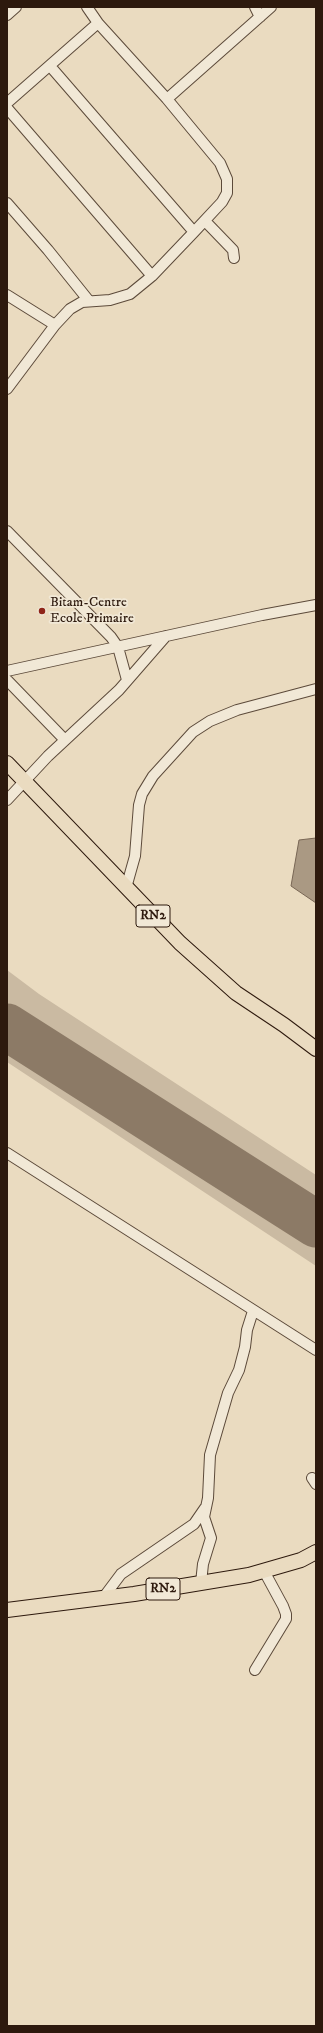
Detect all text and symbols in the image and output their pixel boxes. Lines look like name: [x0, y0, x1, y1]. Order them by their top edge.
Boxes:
place label: Bitam-Centre Ecole Primaire: [50, 595, 134, 628]
marker: Bitam-Centre Ecole Primaire: [37, 606, 47, 616]
road number: RN2: [136, 905, 170, 927]
road number: RN2: [146, 1578, 180, 1600]

